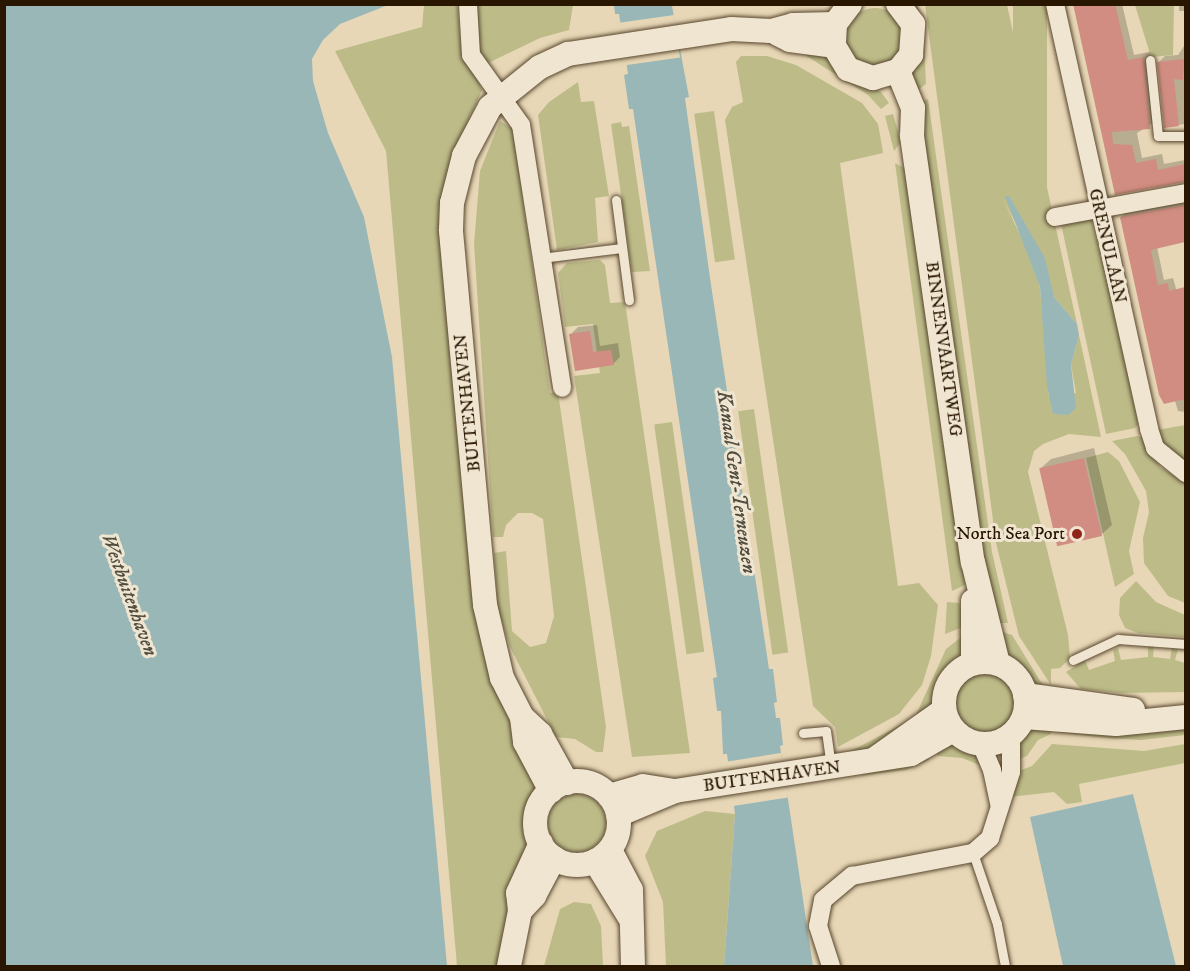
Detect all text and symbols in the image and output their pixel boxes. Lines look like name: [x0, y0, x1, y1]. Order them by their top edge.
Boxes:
street label: GRENULAAN: [1083, 187, 1131, 305]
street label: BINNENVAARTWEG: [920, 260, 966, 438]
street label: BUITENHAVEN: [450, 333, 486, 473]
water label: Kanaal Gent-Terneuzen: [711, 389, 761, 575]
place label: North Sea Port: [956, 523, 1065, 545]
marker: North Sea Port: [1070, 527, 1084, 541]
water label: Westbuitenhaven: [96, 530, 162, 660]
street label: BUITENHAVEN: [702, 757, 842, 797]

